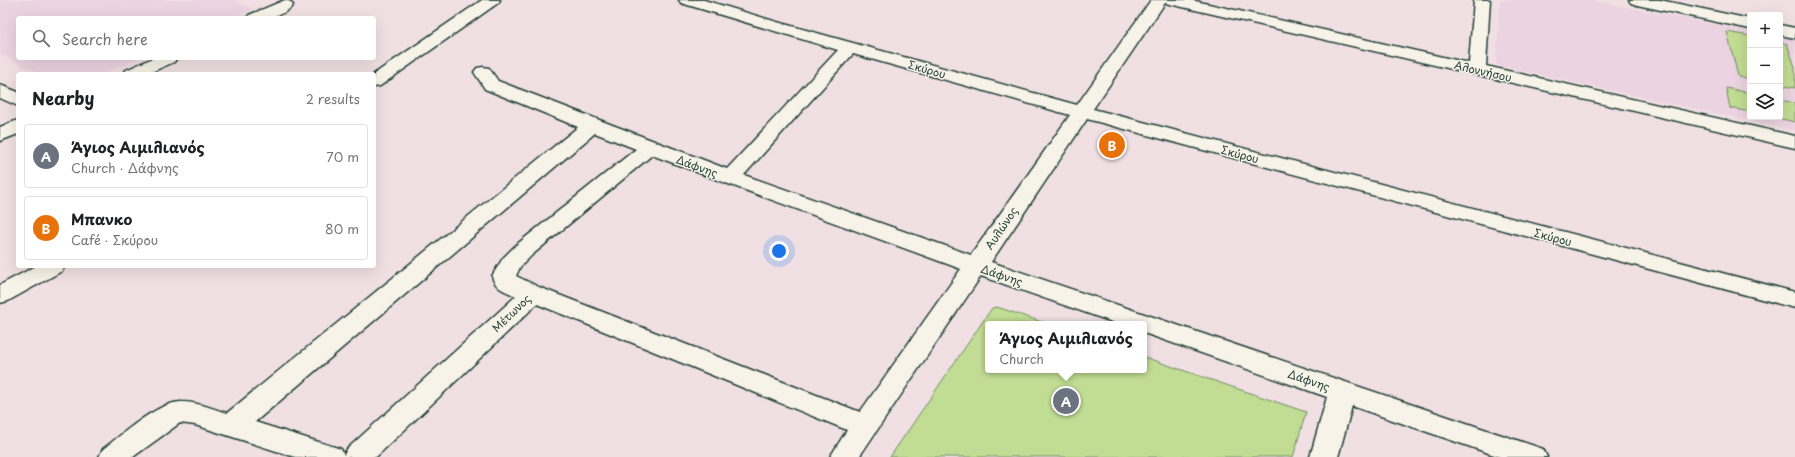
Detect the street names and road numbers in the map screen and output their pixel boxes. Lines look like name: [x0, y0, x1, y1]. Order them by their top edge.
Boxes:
street label: Σκύρου: [906, 56, 948, 82]
street label: Αλοννήσου: [1453, 56, 1513, 86]
street label: Σκύρου: [1219, 141, 1261, 167]
street label: Δάφνης: [674, 151, 721, 181]
street label: Αυλώνος: [981, 203, 1022, 253]
street label: Σκύρου: [1532, 224, 1574, 250]
street label: Δάφνης: [979, 260, 1025, 290]
street label: Μέτωνος: [488, 290, 535, 336]
street label: Δάφνης: [1286, 365, 1332, 395]

